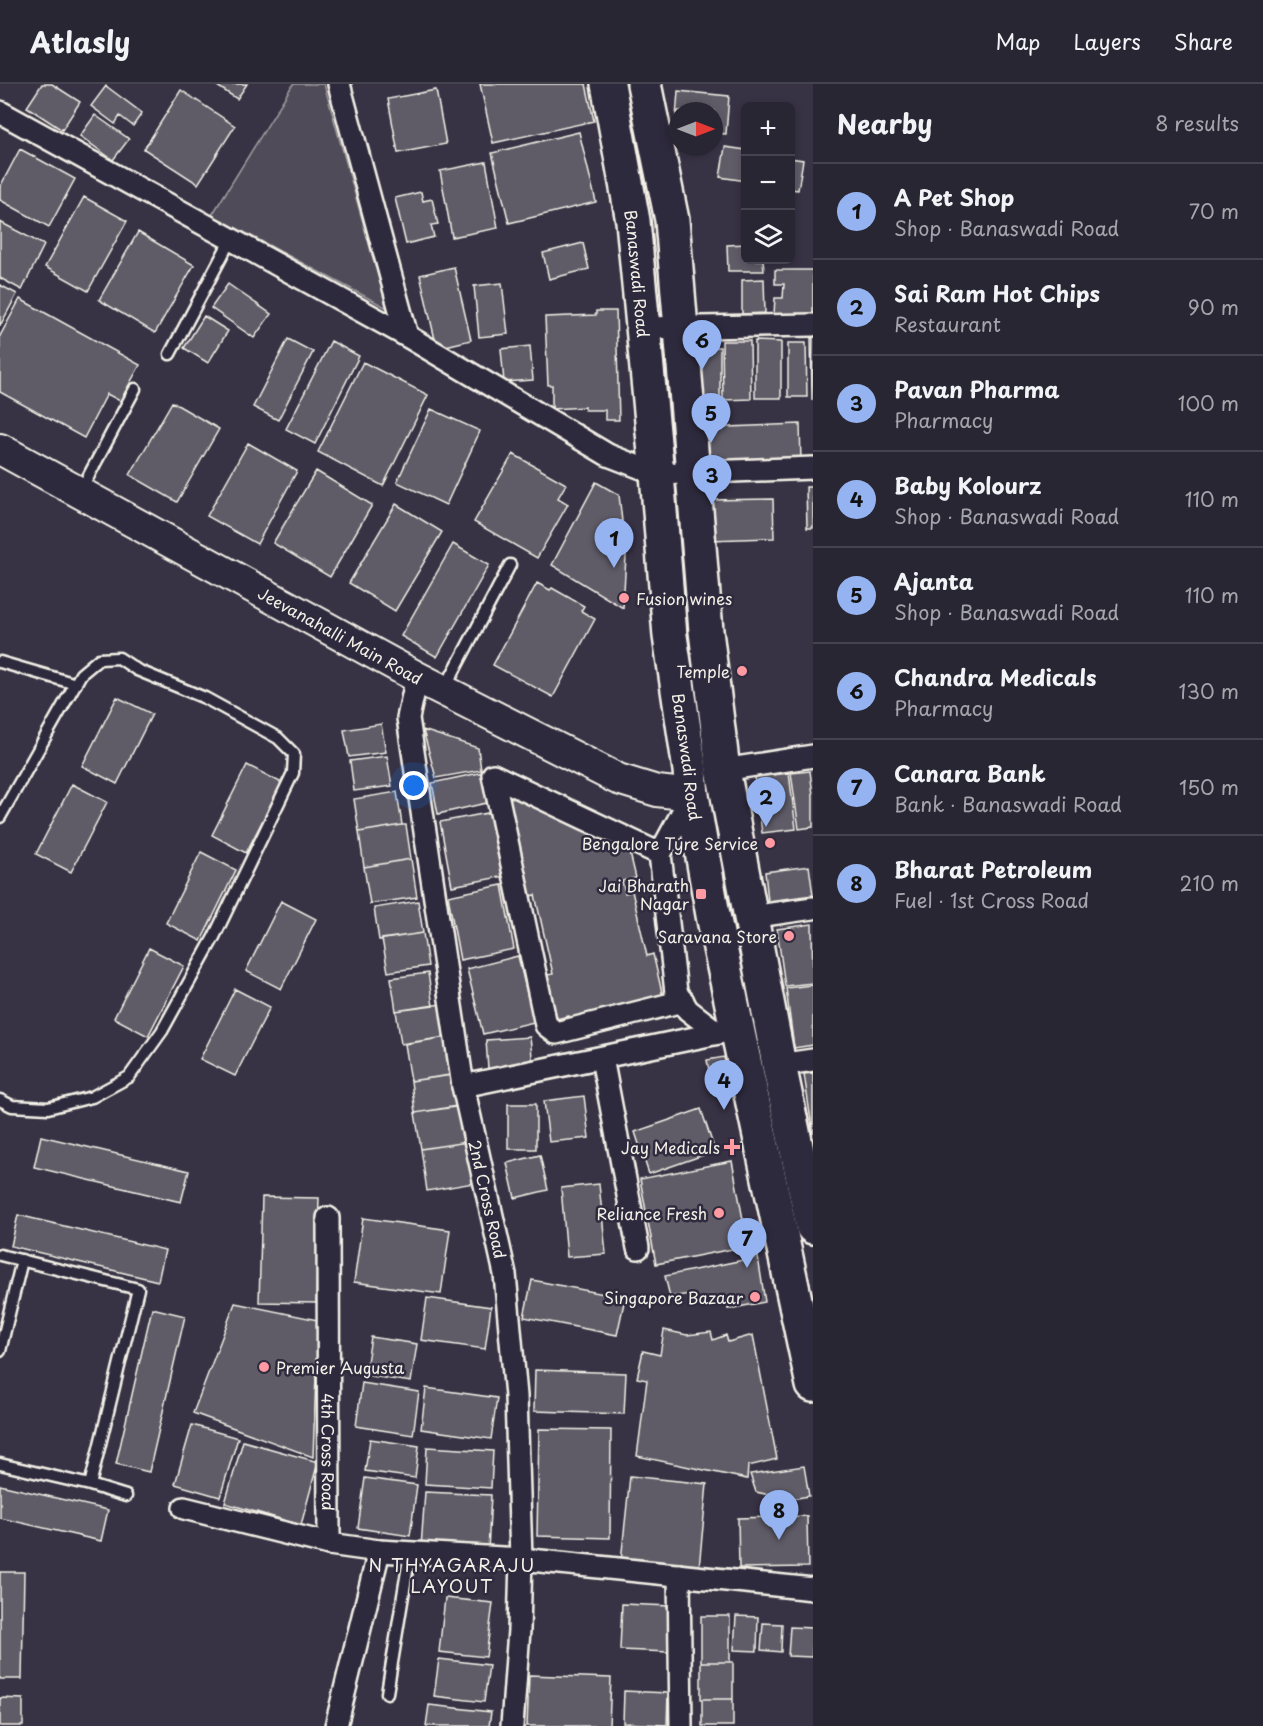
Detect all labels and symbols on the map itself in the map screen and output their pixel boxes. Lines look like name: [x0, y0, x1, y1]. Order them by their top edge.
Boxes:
north arrow: [669, 102, 723, 156]
street label: Banaswadi Road: [619, 208, 656, 339]
pin: 6: [682, 320, 722, 370]
pin: 5: [692, 394, 730, 443]
pin: 3: [692, 456, 732, 505]
pin: 1: [594, 518, 634, 568]
street label: Jeevanahalli Main Road: [254, 580, 427, 690]
place label: Fusion wines: [636, 586, 732, 610]
marker: Fusion wines: [617, 591, 631, 605]
place label: Temple: [677, 659, 730, 683]
marker: Temple: [735, 664, 749, 678]
street label: Banaswadi Road: [667, 691, 708, 822]
your location: [399, 771, 428, 800]
pin: 2: [746, 778, 786, 827]
place label: Bengalore Tyre Service: [582, 831, 758, 855]
marker: Bengalore Tyre Service: [763, 836, 777, 850]
place label: Jai Bharath Nagar: [598, 873, 690, 915]
marker: Jai Bharath Nagar: [694, 887, 708, 901]
place label: Saravana Store: [658, 924, 777, 948]
marker: Saravana Store: [782, 929, 796, 943]
pin: 4: [704, 1060, 744, 1110]
place label: Jay Medicals: [621, 1135, 720, 1159]
street label: 2nd Cross Road: [463, 1138, 513, 1261]
marker: Jay Medicals: [725, 1140, 739, 1154]
place label: Reliance Fresh: [596, 1201, 707, 1225]
marker: Reliance Fresh: [712, 1206, 726, 1220]
pin: 7: [728, 1218, 766, 1268]
place label: Singapore Bazaar: [604, 1285, 744, 1309]
marker: Singapore Bazaar: [748, 1290, 762, 1304]
place label: Premier Augusta: [276, 1355, 404, 1379]
marker: Premier Augusta: [257, 1360, 271, 1374]
street label: 4th Cross Road: [317, 1393, 341, 1511]
pin: 8: [760, 1490, 798, 1540]
district label: N THYAGARAJU LAYOUT: [368, 1551, 536, 1599]

